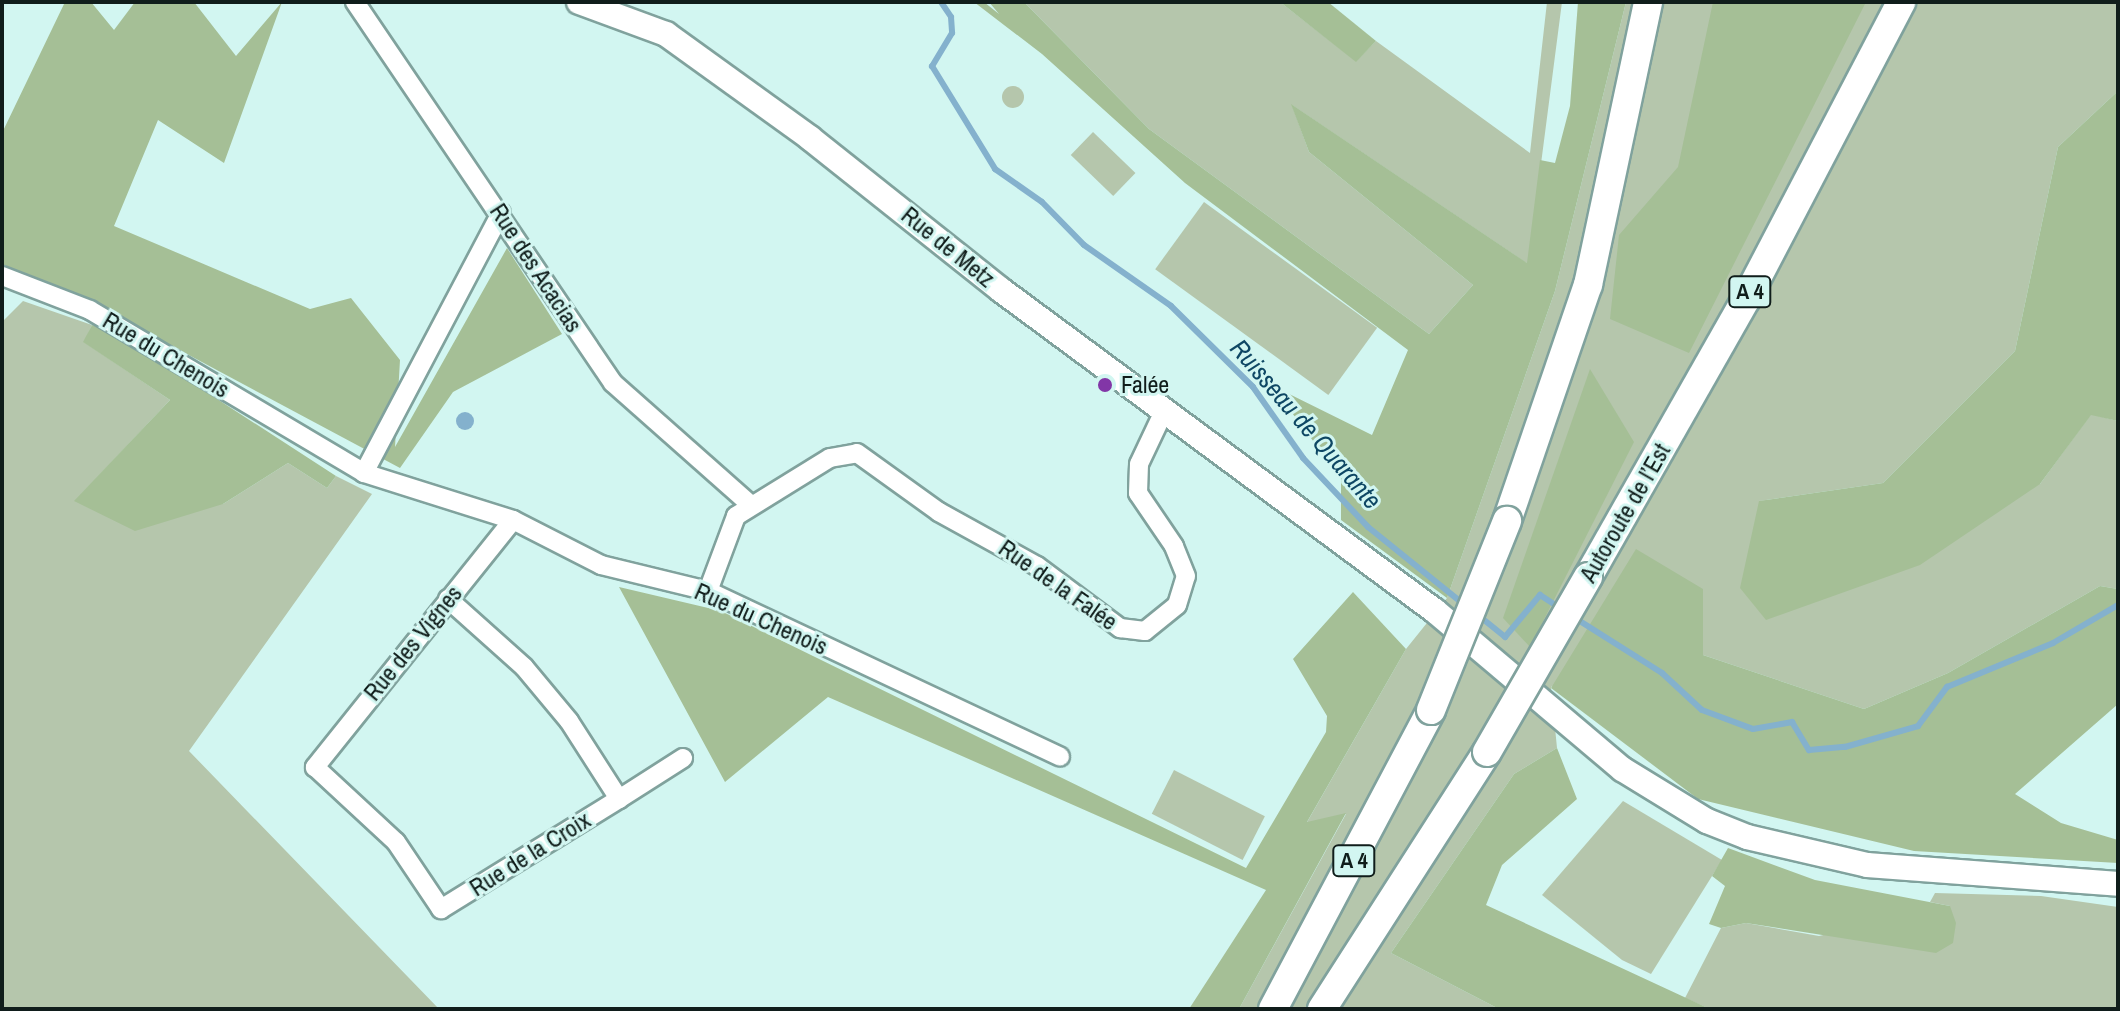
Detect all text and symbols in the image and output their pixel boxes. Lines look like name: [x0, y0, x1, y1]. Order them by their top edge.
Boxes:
street label: Rue des Acacias: [483, 198, 589, 338]
street label: Rue de Metz: [896, 201, 1000, 293]
road number: A 4: [1726, 274, 1774, 310]
street label: Rue du Chenois: [98, 306, 234, 404]
water label: Ruisseau de Quarante: [1224, 333, 1388, 515]
place label: Falée: [1121, 371, 1169, 399]
marker: Falée: [1096, 376, 1114, 394]
street label: Autoroute de l’Est: [1574, 439, 1676, 587]
street label: Rue de la Falée: [993, 534, 1123, 636]
street label: Rue du Chenois: [690, 577, 832, 661]
street label: Rue des Vignes: [358, 580, 468, 706]
street label: Rue de la Croix: [464, 806, 596, 902]
road number: A 4: [1330, 843, 1378, 879]

